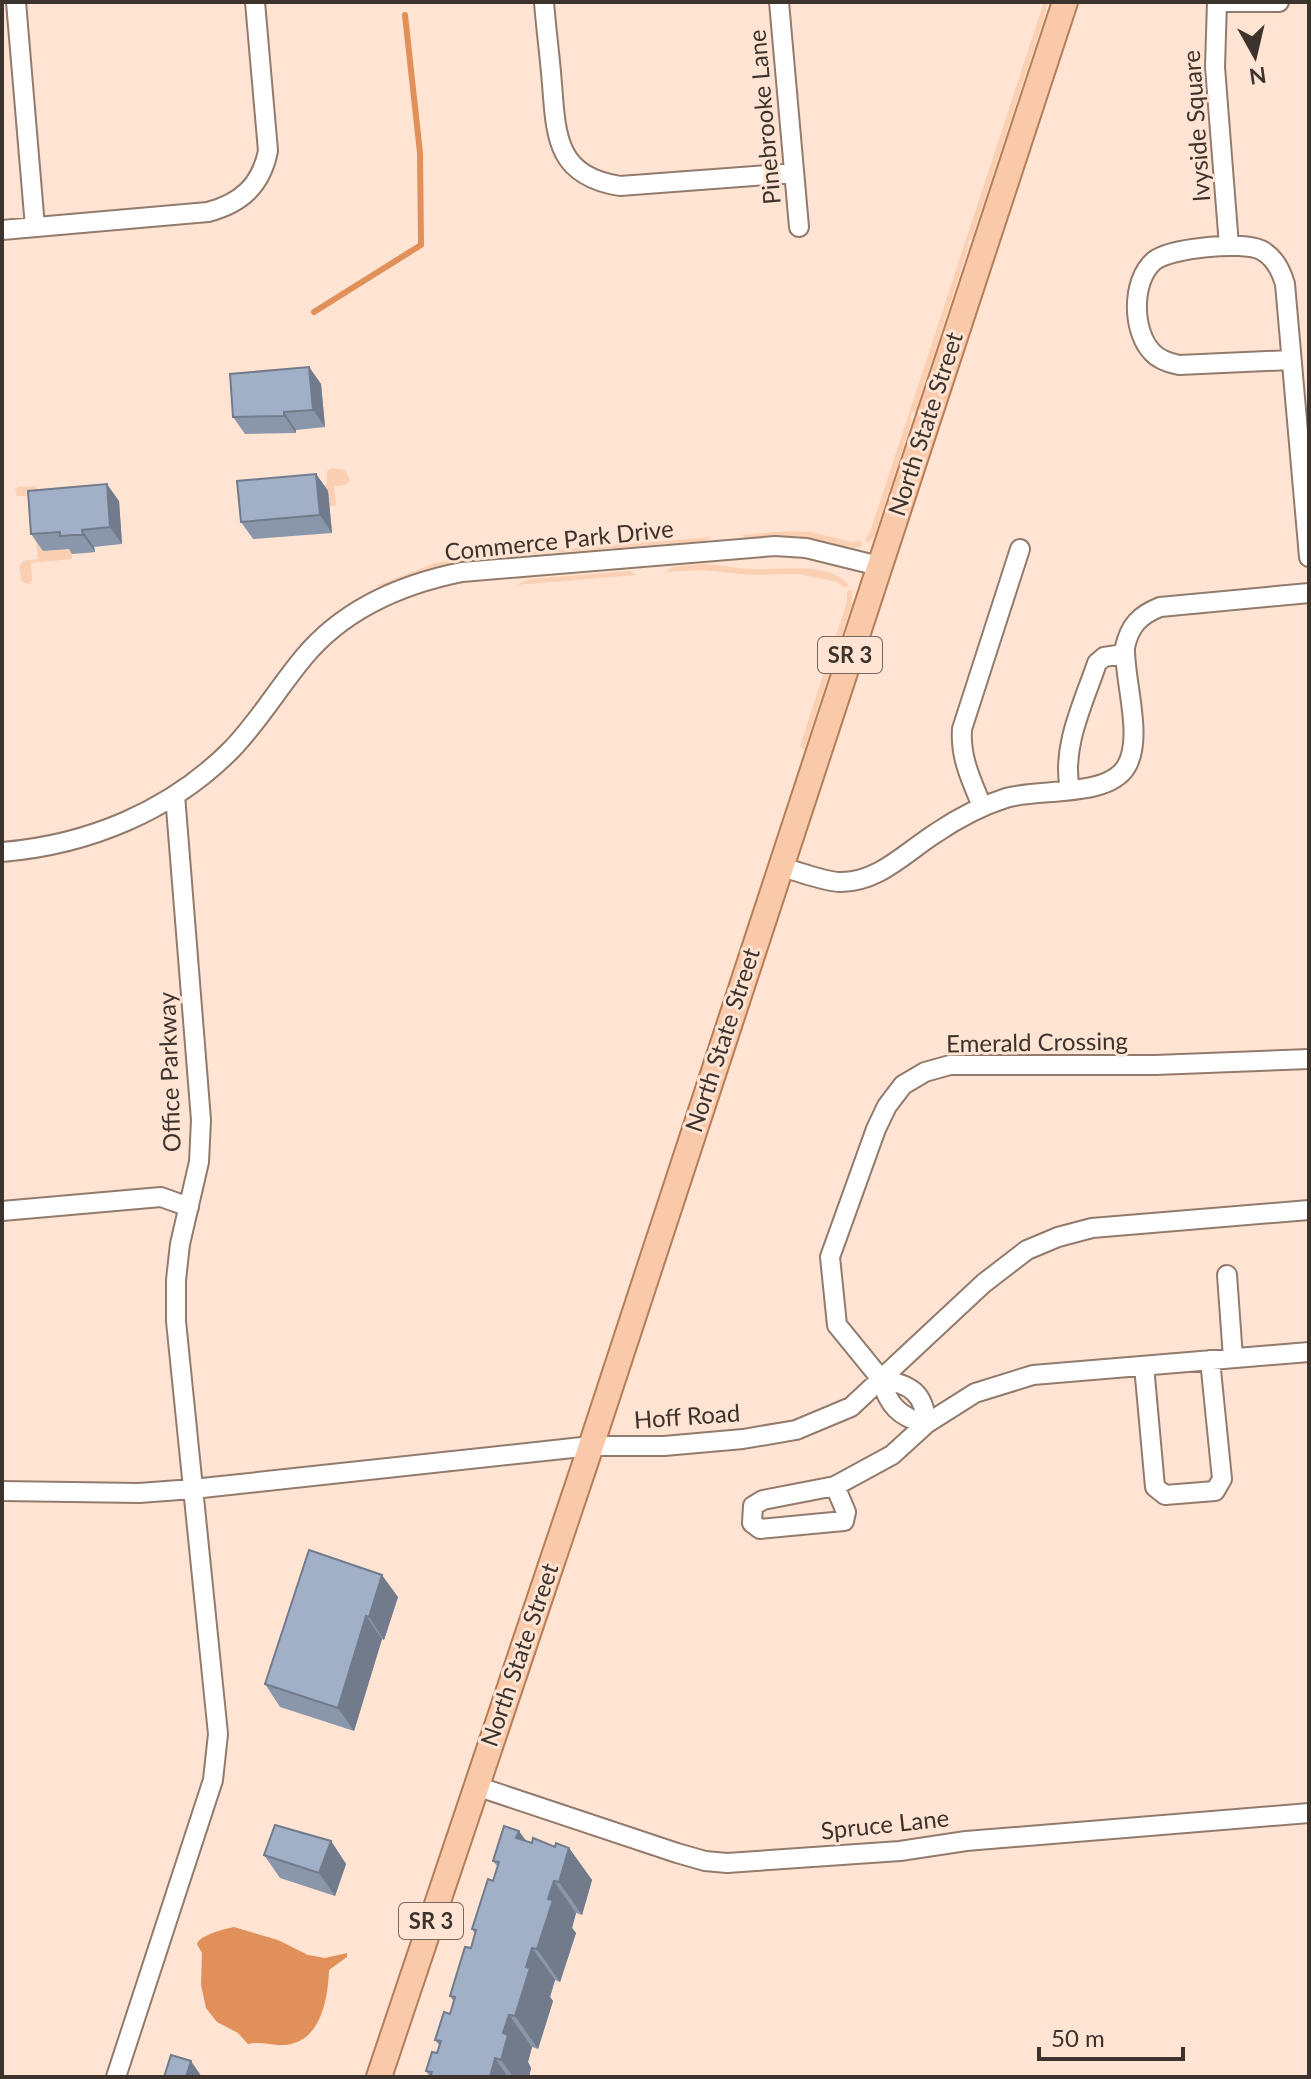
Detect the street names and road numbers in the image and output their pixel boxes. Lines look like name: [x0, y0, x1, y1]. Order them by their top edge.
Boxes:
street label: Pinebrooke Lane: [741, 28, 786, 206]
street label: Ivyside Square: [1176, 49, 1215, 203]
street label: North State Street: [881, 327, 968, 519]
street label: Commerce Park Drive: [443, 513, 675, 566]
road number: SR 3: [818, 637, 882, 673]
street label: North State Street: [678, 943, 765, 1135]
street label: Office Parkway: [151, 991, 186, 1153]
street label: Emerald Crossing: [946, 1025, 1128, 1058]
street label: Hoff Road: [633, 1397, 741, 1434]
street label: North State Street: [474, 1559, 564, 1750]
street label: Spruce Lane: [819, 1802, 950, 1845]
road number: SR 3: [399, 1903, 463, 1939]

